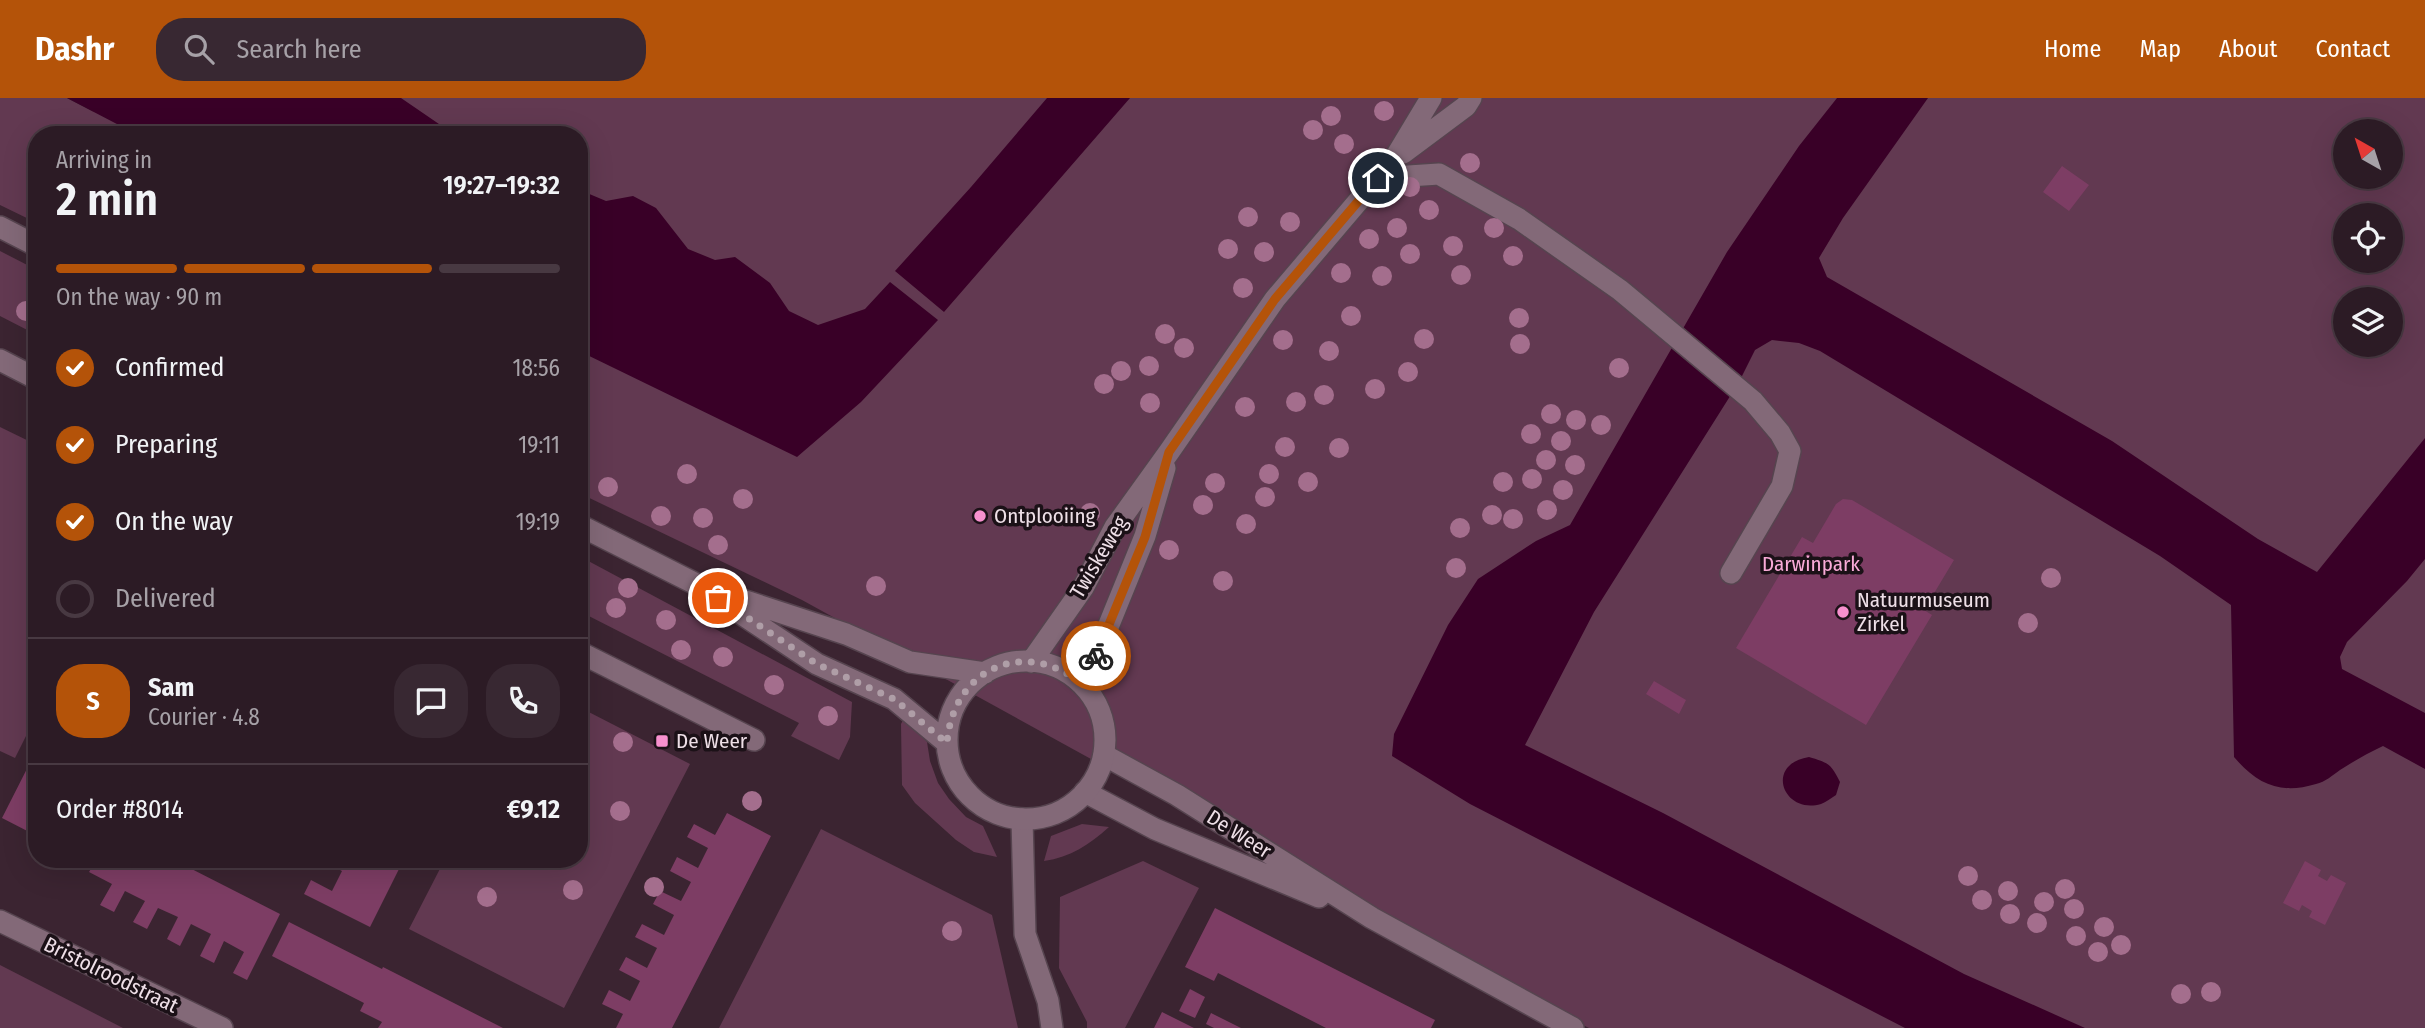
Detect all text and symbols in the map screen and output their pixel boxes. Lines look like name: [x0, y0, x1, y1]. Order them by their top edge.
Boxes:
search box: [156, 18, 646, 81]
text: Dashr: [35, 29, 114, 69]
icon: search: [180, 30, 218, 68]
text: Search here: [236, 34, 362, 65]
text: Home: [2044, 35, 2101, 63]
text: Map: [2139, 35, 2181, 63]
text: About: [2219, 35, 2277, 63]
text: Contact: [2315, 35, 2390, 63]
north arrow: [2333, 119, 2403, 189]
map controls: [2333, 119, 2403, 357]
text: Arriving in: [56, 146, 152, 174]
pin: [1348, 148, 1408, 208]
icon: home: [1359, 159, 1397, 197]
text: 19:27–19:32: [443, 170, 560, 201]
text: 2 min: [56, 172, 158, 227]
button: locate: [2333, 203, 2403, 273]
text: On the way · 90 m: [56, 283, 222, 311]
button: layers: [2333, 287, 2403, 357]
icon: check: [56, 349, 94, 387]
text: Confirmed: [115, 352, 225, 383]
text: 18:56: [513, 354, 560, 382]
icon: check: [56, 426, 94, 464]
text: Preparing: [115, 429, 217, 460]
text: 19:11: [518, 431, 560, 459]
icon: check: [56, 503, 94, 541]
place label: Ontplooiing: [994, 503, 1095, 529]
text: On the way: [115, 506, 233, 537]
text: 19:19: [516, 508, 560, 536]
marker: Ontplooiing: [972, 508, 988, 524]
street label: Twiskeweg: [1064, 511, 1134, 603]
park label: Darwinpark: [1762, 551, 1860, 577]
pin: [688, 568, 748, 628]
icon: bag: [699, 579, 737, 617]
text: Delivered: [115, 583, 216, 614]
place label: Natuurmuseum Zirkel: [1857, 587, 1990, 637]
marker: Natuurmuseum Zirkel: [1835, 604, 1851, 620]
courier: [1061, 621, 1131, 691]
icon: bike: [1077, 637, 1115, 675]
button: chat: [394, 664, 468, 738]
button: phone: [486, 664, 560, 738]
text: Sam: [148, 672, 194, 703]
text: S: [86, 686, 100, 717]
text: Courier · 4.8: [148, 703, 260, 731]
place label: De Weer: [676, 728, 748, 754]
marker: De Weer: [654, 733, 670, 749]
text: Order #8014: [56, 794, 184, 825]
text: €9.12: [507, 794, 560, 825]
street label: De Weer: [1202, 804, 1277, 864]
street label: Bristolroodstraat: [40, 931, 182, 1019]

